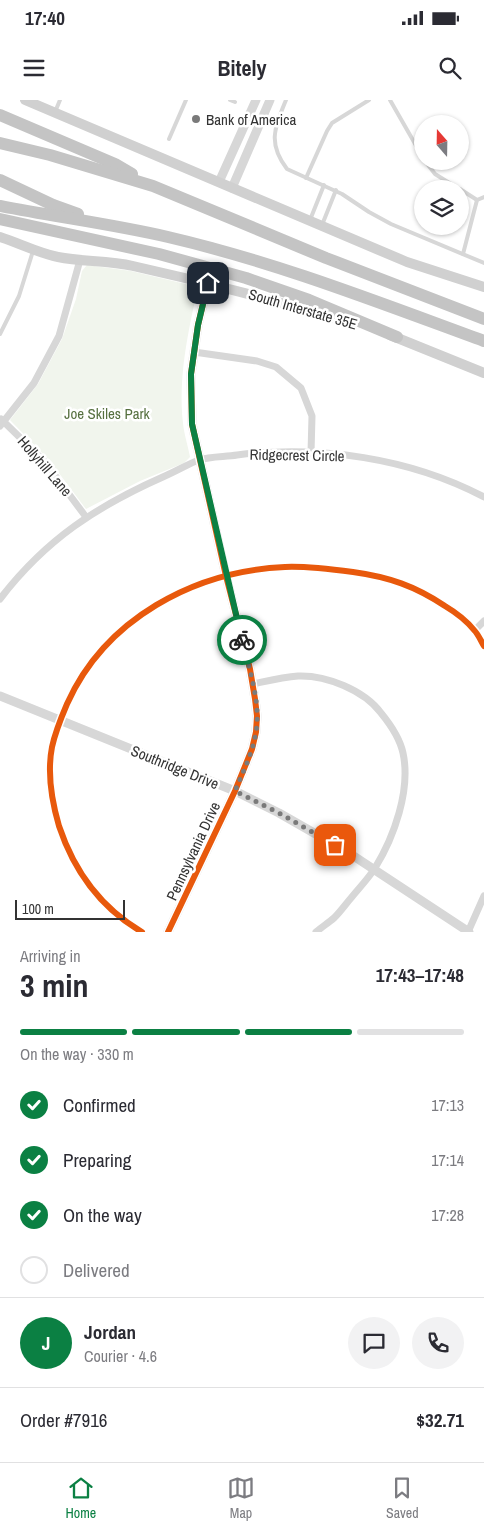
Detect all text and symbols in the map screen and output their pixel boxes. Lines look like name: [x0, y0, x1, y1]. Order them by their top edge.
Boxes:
text: 17:40: [25, 5, 65, 31]
text: Bitely: [217, 53, 267, 83]
icon: menu: [20, 54, 48, 82]
icon: search: [436, 54, 464, 82]
place label: Bank of America: [206, 109, 296, 130]
marker: Bank of America: [190, 113, 202, 125]
north arrow: [414, 115, 469, 170]
map controls: [414, 115, 469, 235]
button: layers: [414, 180, 469, 235]
pin: [187, 262, 229, 304]
icon: home: [194, 269, 222, 297]
street label: South Interstate 35E: [246, 283, 360, 335]
park label: Joe Skiles Park: [64, 403, 151, 424]
street label: Hollyhill Lane: [13, 431, 77, 501]
street label: Ridgecrest Circle: [249, 444, 345, 466]
courier: [217, 615, 267, 665]
icon: bike: [228, 626, 256, 654]
street label: Southridge Drive: [128, 740, 222, 794]
street label: Pennsylvania Drive: [161, 798, 225, 904]
pin: [314, 824, 356, 866]
icon: bag: [321, 831, 349, 859]
scale bar: [15, 897, 125, 920]
text: 100 m: [22, 900, 54, 918]
text: Arriving in: [20, 945, 81, 967]
text: 17:43–17:48: [376, 962, 464, 988]
text: 3 min: [20, 964, 89, 1007]
text: On the way · 330 m: [20, 1043, 134, 1065]
icon: check: [20, 1091, 48, 1119]
text: Confirmed: [63, 1092, 136, 1118]
text: 17:13: [431, 1094, 464, 1116]
icon: check: [20, 1146, 48, 1174]
text: Preparing: [63, 1147, 131, 1173]
text: 17:14: [431, 1149, 464, 1171]
icon: check: [20, 1201, 48, 1229]
text: On the way: [63, 1202, 142, 1228]
text: 17:28: [431, 1204, 464, 1226]
text: Delivered: [63, 1257, 130, 1283]
button: chat: [348, 1317, 400, 1369]
button: phone: [412, 1317, 464, 1369]
text: Jordan: [84, 1319, 136, 1345]
text: J: [42, 1330, 50, 1356]
text: Courier · 4.6: [84, 1345, 157, 1367]
text: Order #7916: [20, 1407, 107, 1433]
text: $32.71: [416, 1407, 464, 1433]
tab: Home: [65, 1474, 96, 1522]
tab: Map: [227, 1474, 255, 1522]
tab: Saved: [386, 1474, 419, 1522]

